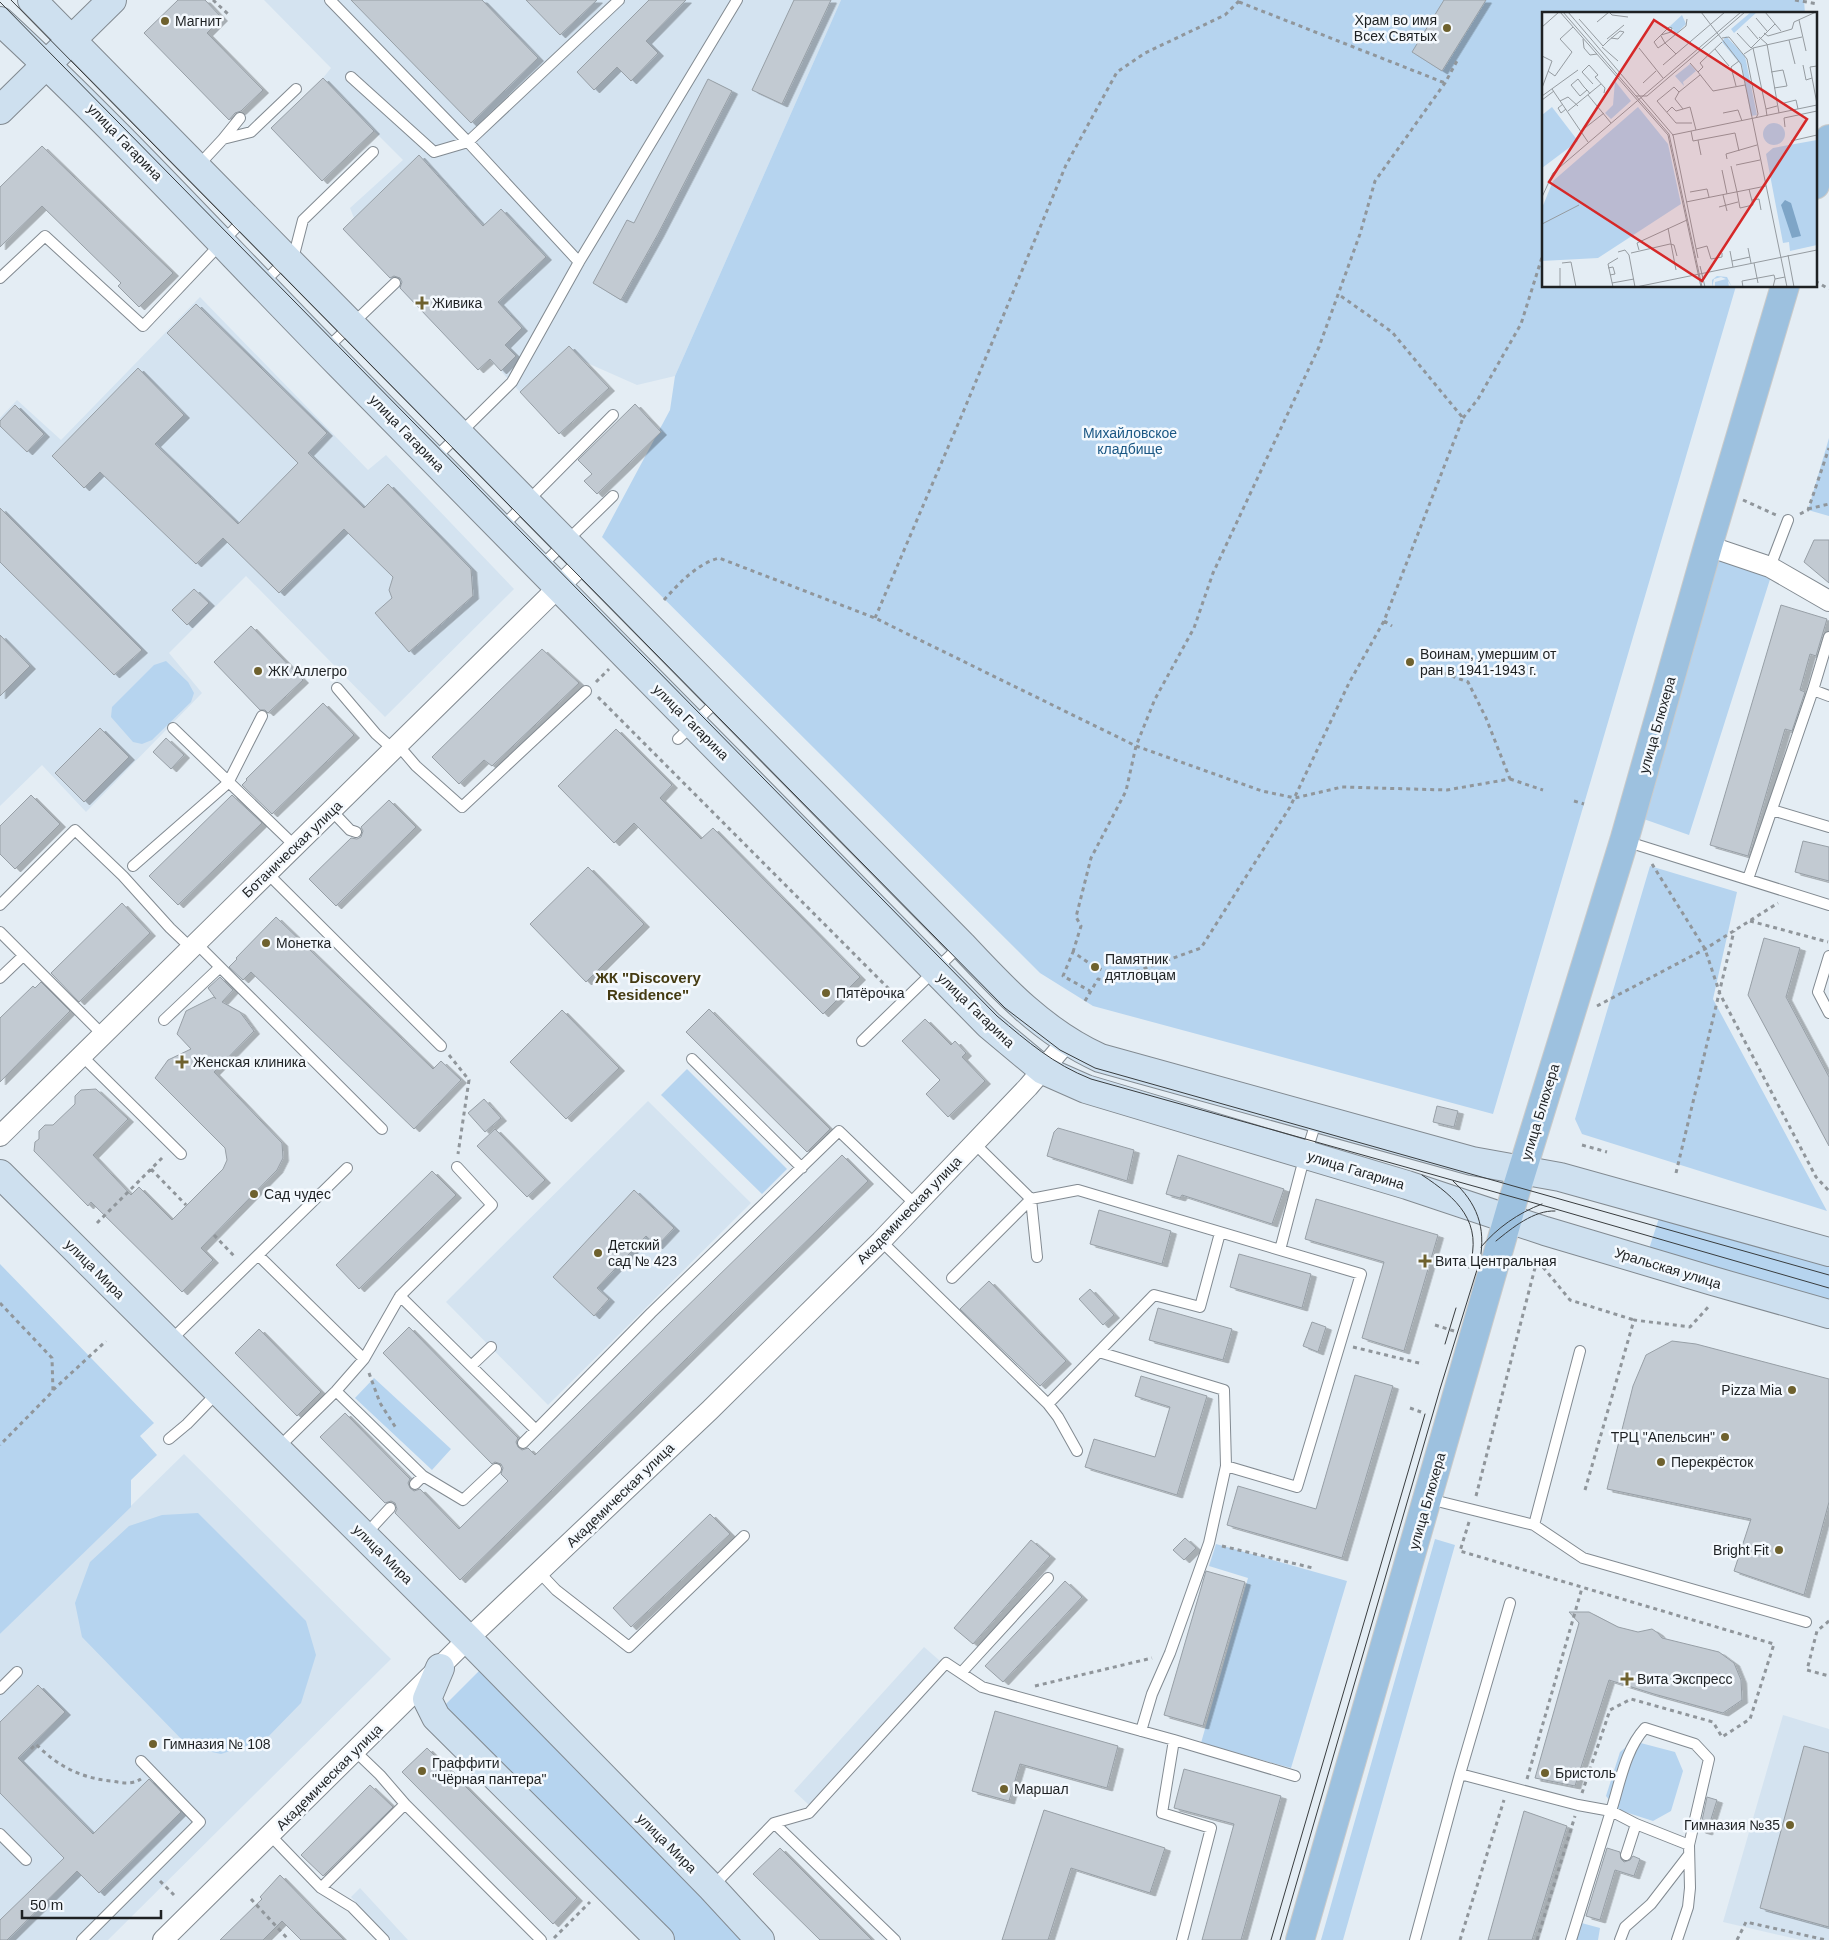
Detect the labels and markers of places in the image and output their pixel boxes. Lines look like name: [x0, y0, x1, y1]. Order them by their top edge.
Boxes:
place label: Храм во имя Всех Святых: [1354, 12, 1437, 44]
place label: Магнит: [175, 13, 222, 29]
marker: Магнит: [159, 15, 171, 27]
marker: Храм во имя Всех Святых: [1441, 22, 1453, 34]
place label: Живика: [432, 295, 482, 311]
marker: Живика: [416, 297, 428, 309]
place label: Воинам, умершим от ран в 1941-1943 г.: [1420, 646, 1557, 678]
marker: Воинам, умершим от ран в 1941-1943 г.: [1404, 656, 1416, 668]
place label: ЖК Аллегро: [268, 663, 347, 679]
marker: ЖК Аллегро: [252, 665, 264, 677]
place label: Монетка: [276, 935, 332, 951]
marker: Монетка: [260, 937, 272, 949]
place label: Памятник дятловцам: [1105, 951, 1176, 983]
marker: Памятник дятловцам: [1089, 961, 1101, 973]
place label: Пятёрочка: [836, 985, 905, 1001]
marker: Пятёрочка: [820, 987, 832, 999]
place label: Женская клиника: [193, 1054, 306, 1070]
marker: Женская клиника: [175, 1055, 189, 1069]
place label: Сад чудес: [264, 1186, 331, 1202]
marker: Сад чудес: [248, 1188, 260, 1200]
place label: Детский сад № 423: [608, 1237, 677, 1269]
marker: Детский сад № 423: [592, 1247, 604, 1259]
place label: Вита Центральная: [1435, 1253, 1557, 1269]
marker: Вита Центральная: [1419, 1255, 1431, 1267]
place label: Pizza Mia: [1721, 1382, 1782, 1398]
marker: Pizza Mia: [1786, 1384, 1798, 1396]
place label: ТРЦ "Апельсин": [1611, 1429, 1715, 1445]
marker: ТРЦ "Апельсин": [1719, 1431, 1731, 1443]
place label: Перекрёсток: [1671, 1454, 1754, 1470]
marker: Перекрёсток: [1655, 1456, 1667, 1468]
place label: Bright Fit: [1713, 1542, 1769, 1558]
marker: Bright Fit: [1773, 1544, 1785, 1556]
place label: Вита Экспресс: [1637, 1671, 1733, 1687]
marker: Вита Экспресс: [1621, 1673, 1633, 1685]
place label: Гимназия № 108: [163, 1736, 271, 1752]
marker: Гимназия № 108: [147, 1738, 159, 1750]
place label: Граффити "Чёрная пантера": [432, 1755, 547, 1787]
marker: Граффити "Чёрная пантера": [416, 1765, 428, 1777]
place label: Бристоль: [1555, 1765, 1616, 1781]
marker: Бристоль: [1539, 1767, 1551, 1779]
place label: Маршал: [1014, 1781, 1069, 1797]
marker: Маршал: [998, 1783, 1010, 1795]
place label: Гимназия №35: [1684, 1817, 1780, 1833]
marker: Гимназия №35: [1784, 1819, 1796, 1831]

